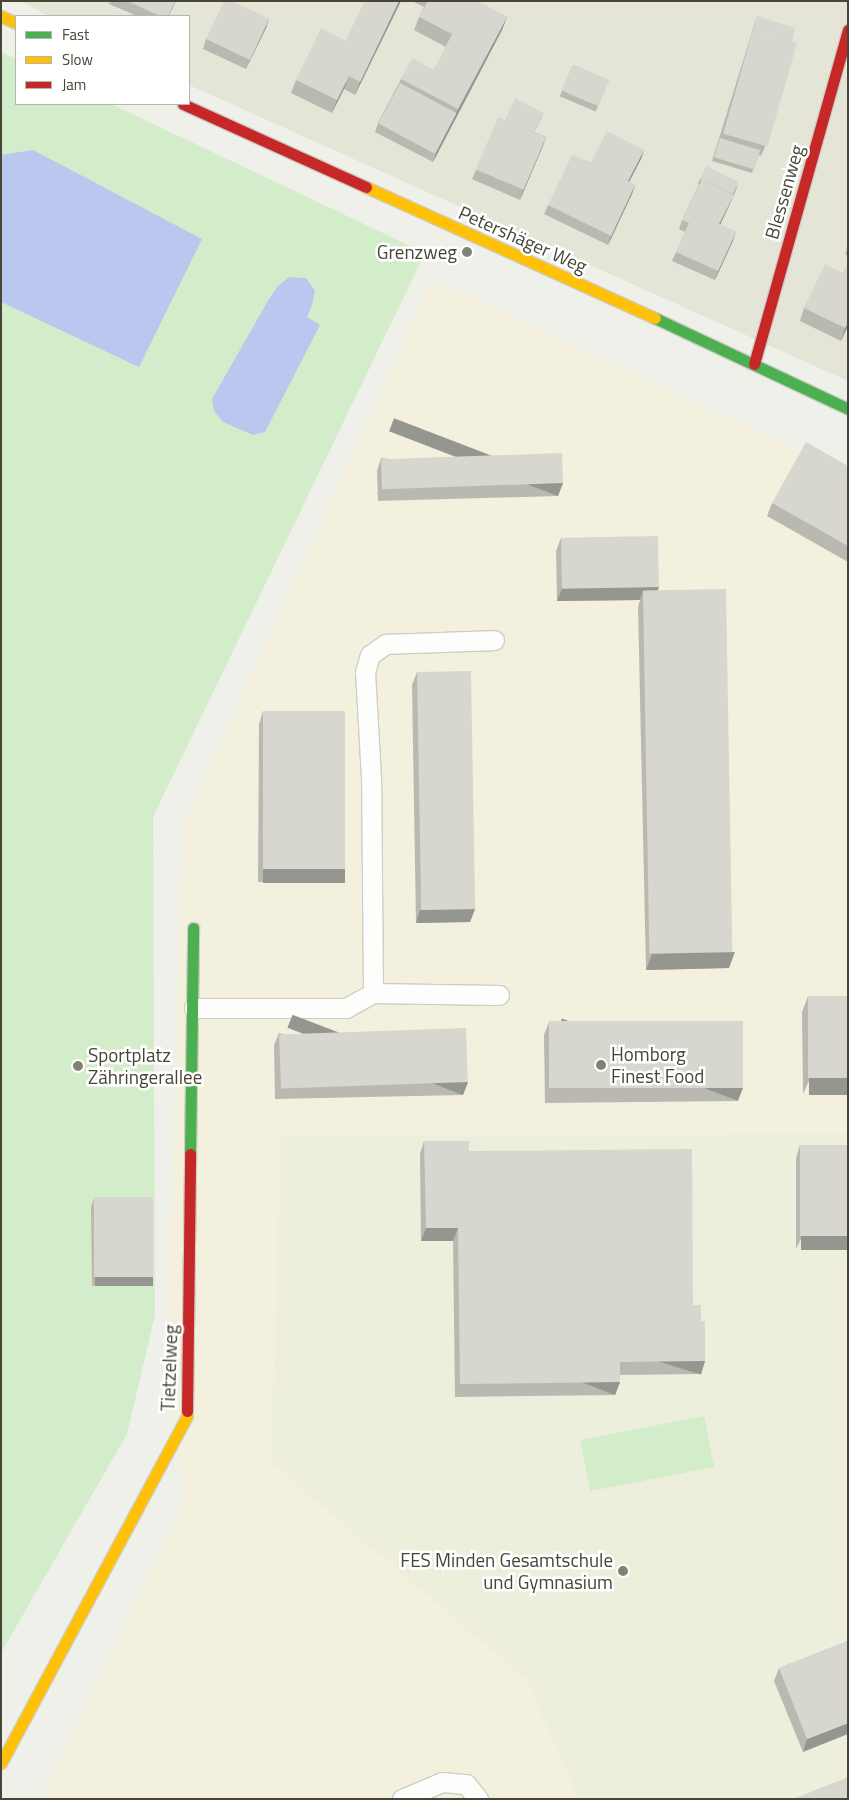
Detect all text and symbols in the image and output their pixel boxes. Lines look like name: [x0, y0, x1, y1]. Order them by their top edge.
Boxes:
legend: [15, 15, 190, 105]
text: Fast: [62, 23, 89, 46]
text: Slow: [62, 48, 93, 71]
text: Jam: [62, 73, 86, 96]
street label: Blessenweg: [760, 142, 808, 242]
street label: Petershäger Weg: [455, 201, 591, 277]
place label: Grenzweg: [377, 241, 457, 263]
marker: Grenzweg: [461, 246, 473, 258]
place label: Homborg Finest Food: [611, 1043, 704, 1087]
place label: Sportplatz Zähringerallee: [88, 1044, 202, 1088]
marker: Homborg Finest Food: [595, 1059, 607, 1071]
marker: Sportplatz Zähringerallee: [72, 1060, 84, 1072]
street label: Tietzelweg: [156, 1324, 182, 1412]
place label: FES Minden Gesamtschule und Gymnasium: [400, 1549, 613, 1593]
marker: FES Minden Gesamtschule und Gymnasium: [617, 1565, 629, 1577]

